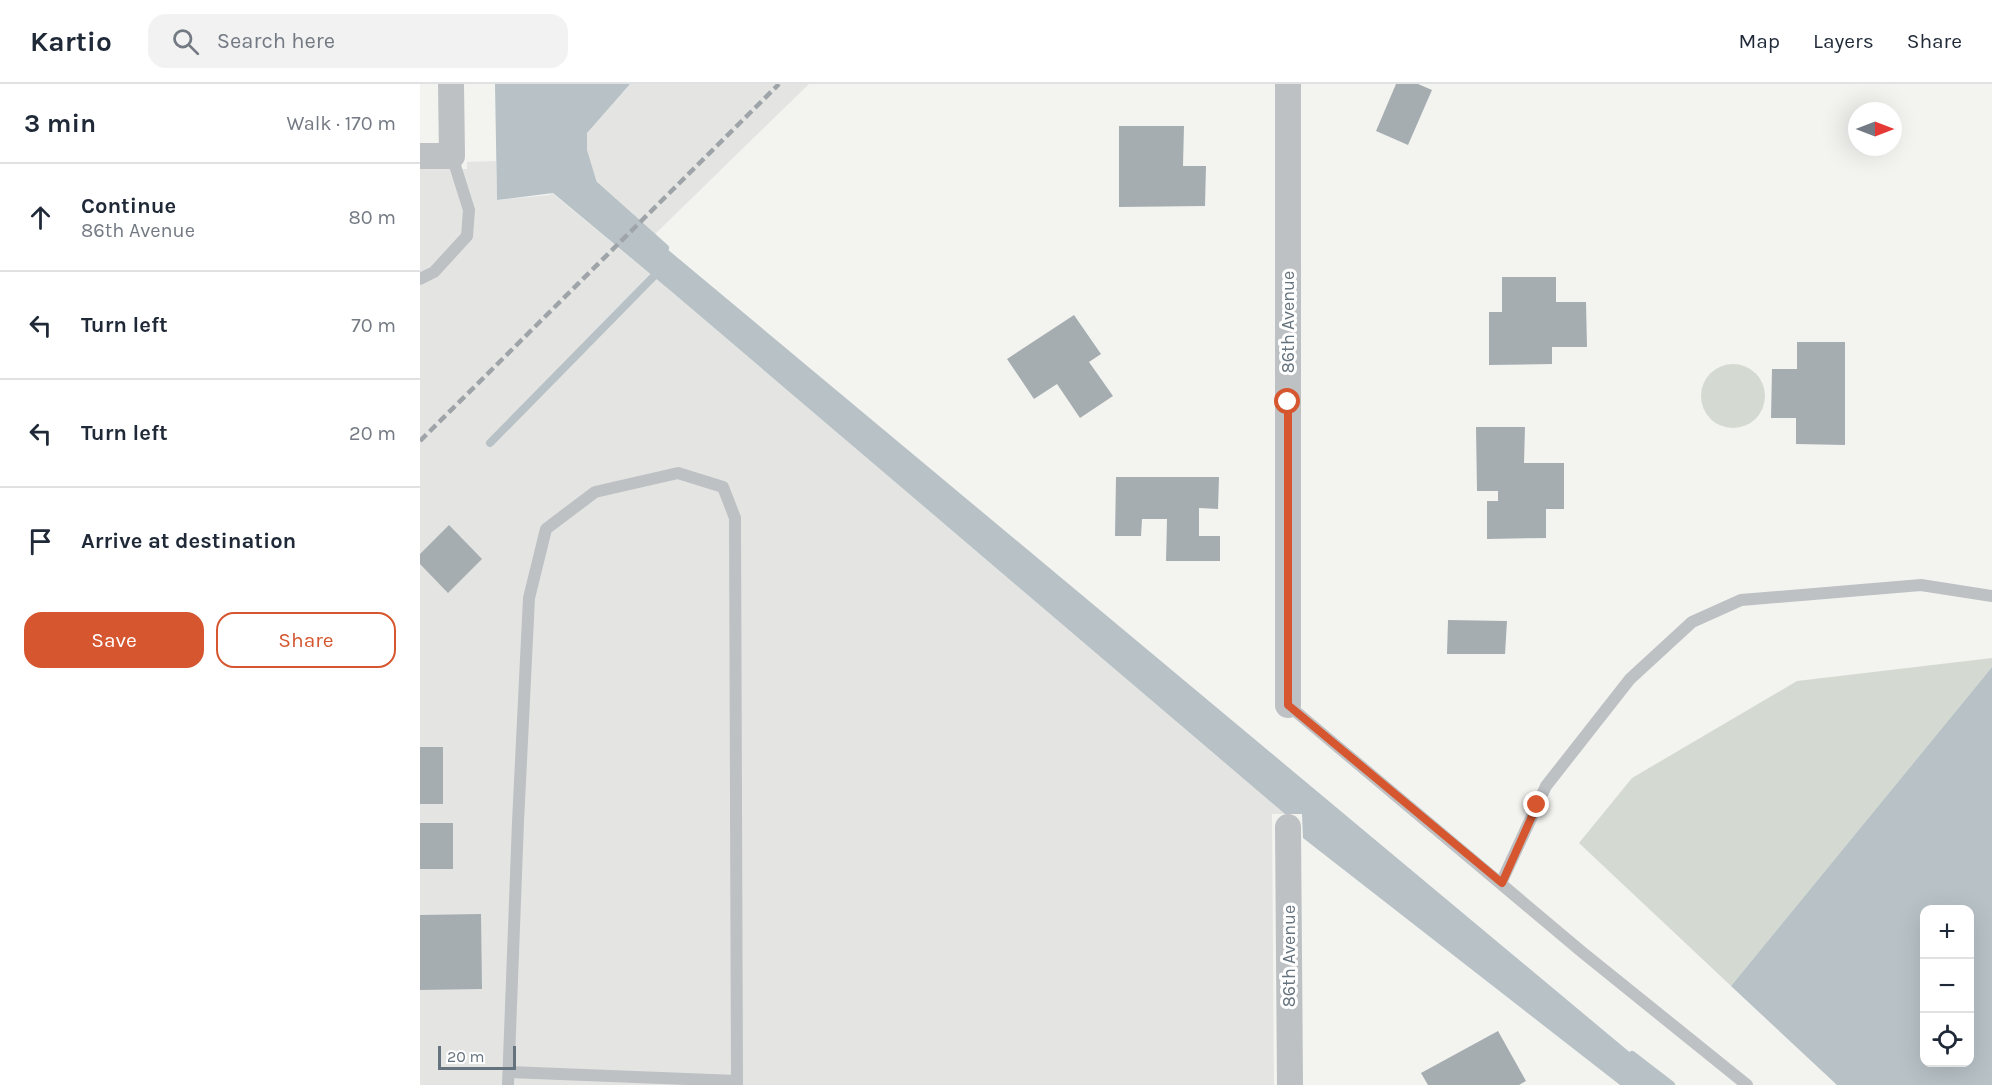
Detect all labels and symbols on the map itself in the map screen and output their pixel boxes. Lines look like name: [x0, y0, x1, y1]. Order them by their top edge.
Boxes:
north arrow: [1848, 102, 1902, 156]
street label: 86th Avenue: [1277, 271, 1299, 373]
route start: [1274, 388, 1300, 414]
route end: [1523, 791, 1549, 817]
street label: 86th Avenue: [1278, 905, 1300, 1007]
scale bar: [438, 1043, 516, 1070]

